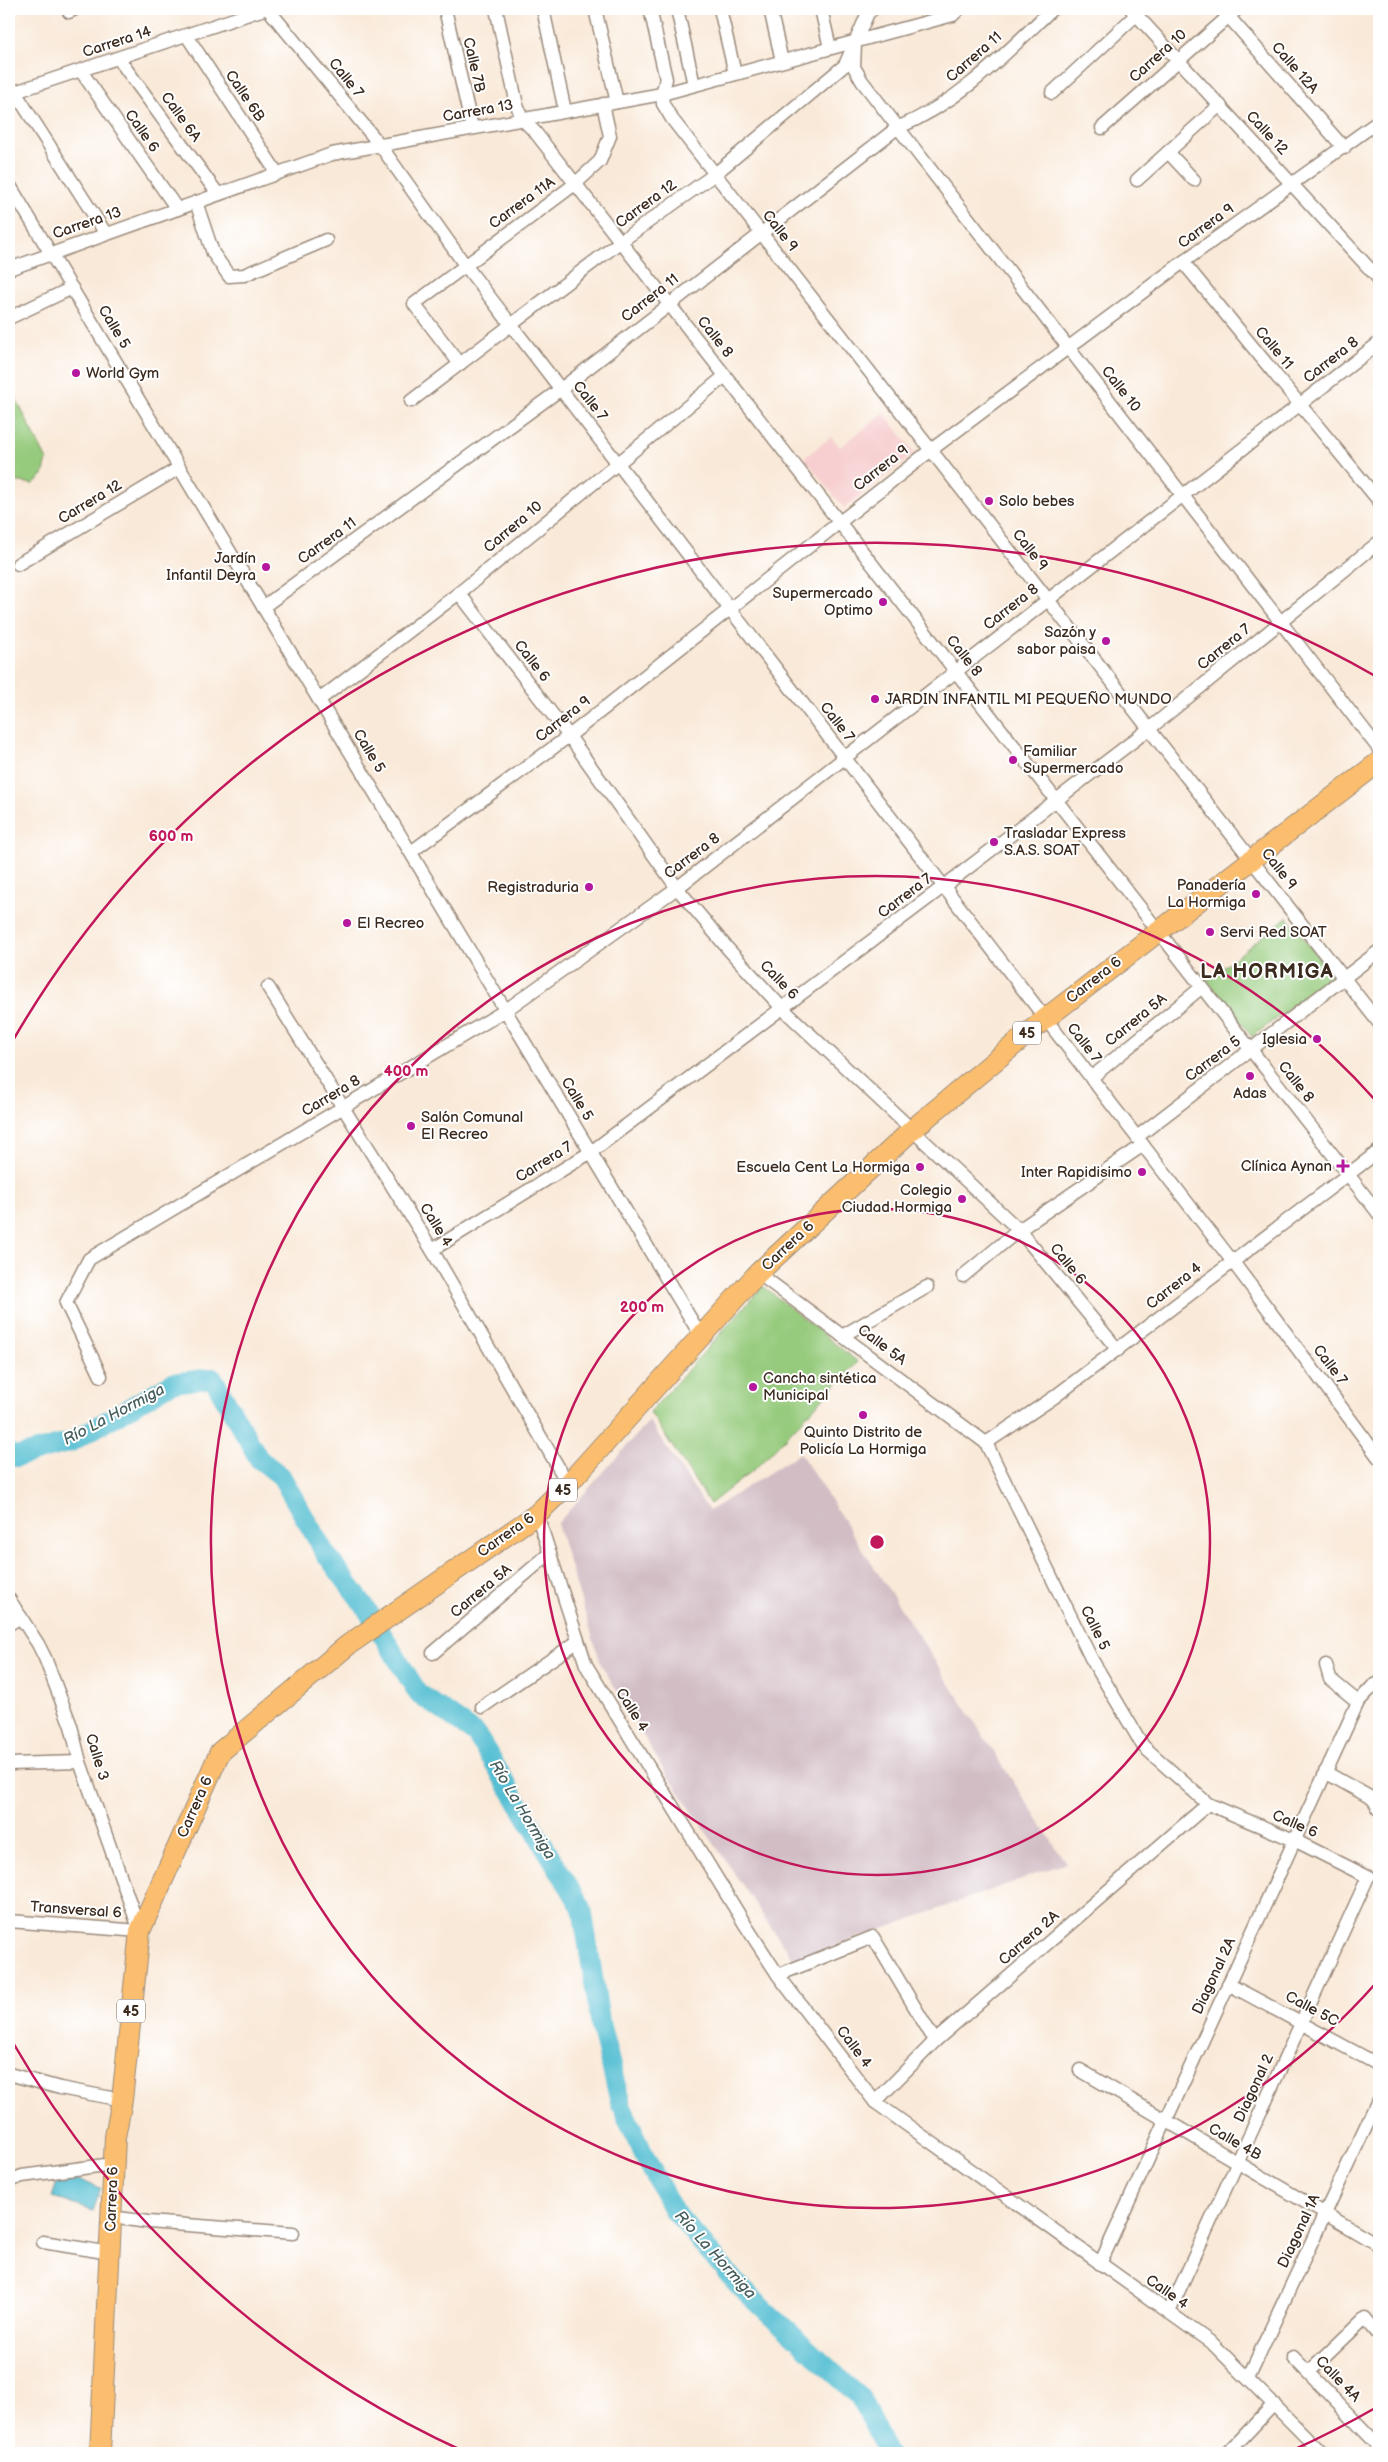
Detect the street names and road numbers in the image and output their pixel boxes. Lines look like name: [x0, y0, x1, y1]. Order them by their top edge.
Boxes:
street label: Carrera 14: [80, 22, 154, 62]
street label: Carrera 10: [1125, 25, 1191, 87]
street label: Carrera 11: [942, 28, 1006, 86]
street label: Calle 7B: [458, 36, 490, 94]
street label: Calle 12A: [1267, 38, 1323, 98]
street label: Calle 7: [324, 54, 368, 102]
street label: Calle 6B: [221, 67, 269, 125]
street label: Calle 6A: [157, 88, 206, 146]
street label: Carrera 13: [441, 95, 515, 127]
street label: Calle 6: [120, 106, 164, 156]
street label: Calle 12: [1242, 107, 1292, 159]
street label: Carrera 11A: [485, 172, 559, 233]
street label: Carrera 12: [612, 175, 680, 233]
street label: Carrera 9: [1174, 199, 1238, 253]
street label: Carrera 13: [50, 202, 124, 244]
street label: Calle 9: [758, 206, 802, 256]
street label: Carrera 11: [617, 270, 683, 326]
street label: Calle 5: [94, 302, 134, 352]
street label: Calle 8: [693, 312, 737, 362]
street label: Calle 11: [1251, 323, 1297, 373]
street label: Carrera 8: [1300, 332, 1363, 387]
street label: Calle 10: [1097, 362, 1145, 416]
street label: Calle 7: [568, 377, 612, 425]
street label: Carrera 9: [850, 441, 912, 495]
street label: Carrera 12: [55, 476, 125, 528]
street label: Carrera 10: [480, 497, 546, 557]
street label: Carrera 11: [294, 513, 360, 569]
street label: Calle 9: [1008, 525, 1052, 575]
street label: Carrera 8: [980, 579, 1043, 634]
street label: Carrera 7: [1193, 619, 1255, 674]
street label: Calle 8: [942, 631, 986, 681]
street label: Calle 6: [510, 636, 554, 686]
street label: Carrera 9: [532, 692, 594, 746]
street label: Calle 7: [815, 698, 859, 746]
street label: Calle 5: [349, 726, 389, 776]
street label: Carrera 8: [660, 829, 724, 883]
street label: Calle 9: [1257, 844, 1301, 894]
street label: Carrera 7: [874, 869, 936, 923]
street label: Carrera 6: [1062, 952, 1126, 1008]
street label: Calle 6: [756, 956, 802, 1004]
street label: Carrera 5A: [1101, 989, 1171, 1051]
street label: Calle 7: [1062, 1019, 1106, 1067]
road number: 45: [1013, 1021, 1041, 1044]
street label: Carrera 5: [1181, 1032, 1245, 1086]
street label: Calle 8: [1274, 1057, 1318, 1107]
street label: Carrera 8: [298, 1071, 364, 1121]
street label: Calle 5: [557, 1074, 597, 1124]
street label: Carrera 7: [512, 1137, 576, 1187]
street label: Calle 4: [415, 1200, 457, 1250]
street label: Carrera 6: [758, 1217, 818, 1275]
street label: Calle 6: [1046, 1239, 1090, 1289]
street label: Carrera 4: [1142, 1258, 1206, 1314]
street label: Calle 5A: [854, 1320, 911, 1370]
street label: Calle 7: [1309, 1341, 1352, 1389]
road number: 45: [549, 1478, 577, 1502]
street label: Carrera 6: [474, 1508, 538, 1562]
street label: Carrera 5A: [447, 1559, 516, 1622]
street label: Calle 5: [1076, 1603, 1114, 1653]
street label: Calle 4: [611, 1685, 653, 1735]
street label: Calle 3: [81, 1731, 113, 1783]
street label: Carrera 6: [173, 1773, 217, 1841]
street label: Calle 6: [1269, 1806, 1321, 1842]
street label: Transversal 6: [30, 1897, 122, 1923]
street label: Carrera 2A: [995, 1906, 1064, 1970]
street label: Diagonal 2A: [1188, 1934, 1240, 2017]
street label: Calle 5C: [1282, 1987, 1342, 2031]
road number: 45: [117, 2000, 145, 2022]
street label: Calle 4: [832, 2022, 876, 2072]
street label: Diagonal 2: [1230, 2051, 1278, 2125]
street label: Calle 4B: [1205, 2119, 1265, 2165]
street label: Carrera 6: [101, 2166, 123, 2232]
street label: Diagonal 1A: [1274, 2190, 1325, 2271]
street label: Calle 4: [1142, 2270, 1192, 2314]
street label: Calle 4A: [1311, 2352, 1365, 2407]

